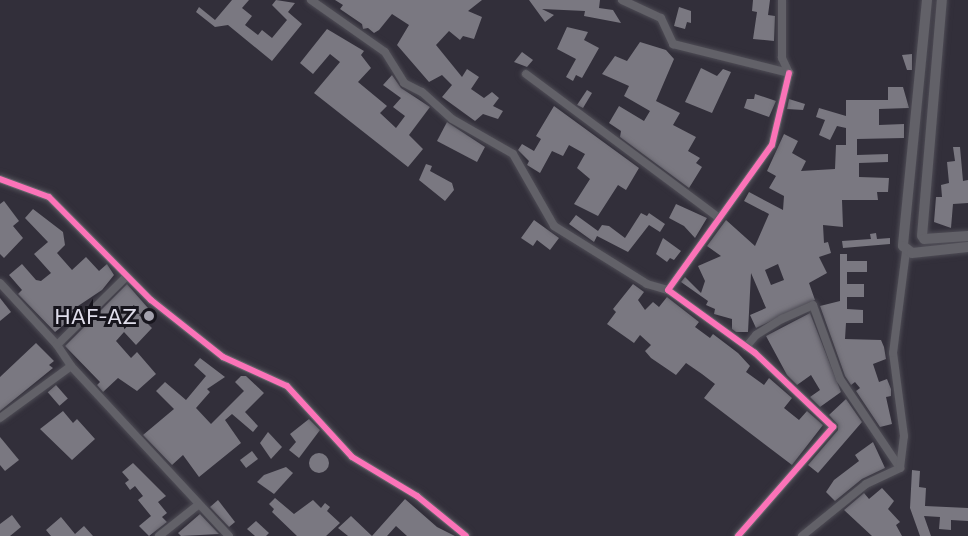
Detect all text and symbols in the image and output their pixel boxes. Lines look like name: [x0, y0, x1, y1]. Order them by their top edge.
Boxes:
place label: HAF-AZ: [54, 303, 137, 329]
marker: HAF-AZ: [142, 309, 156, 323]

